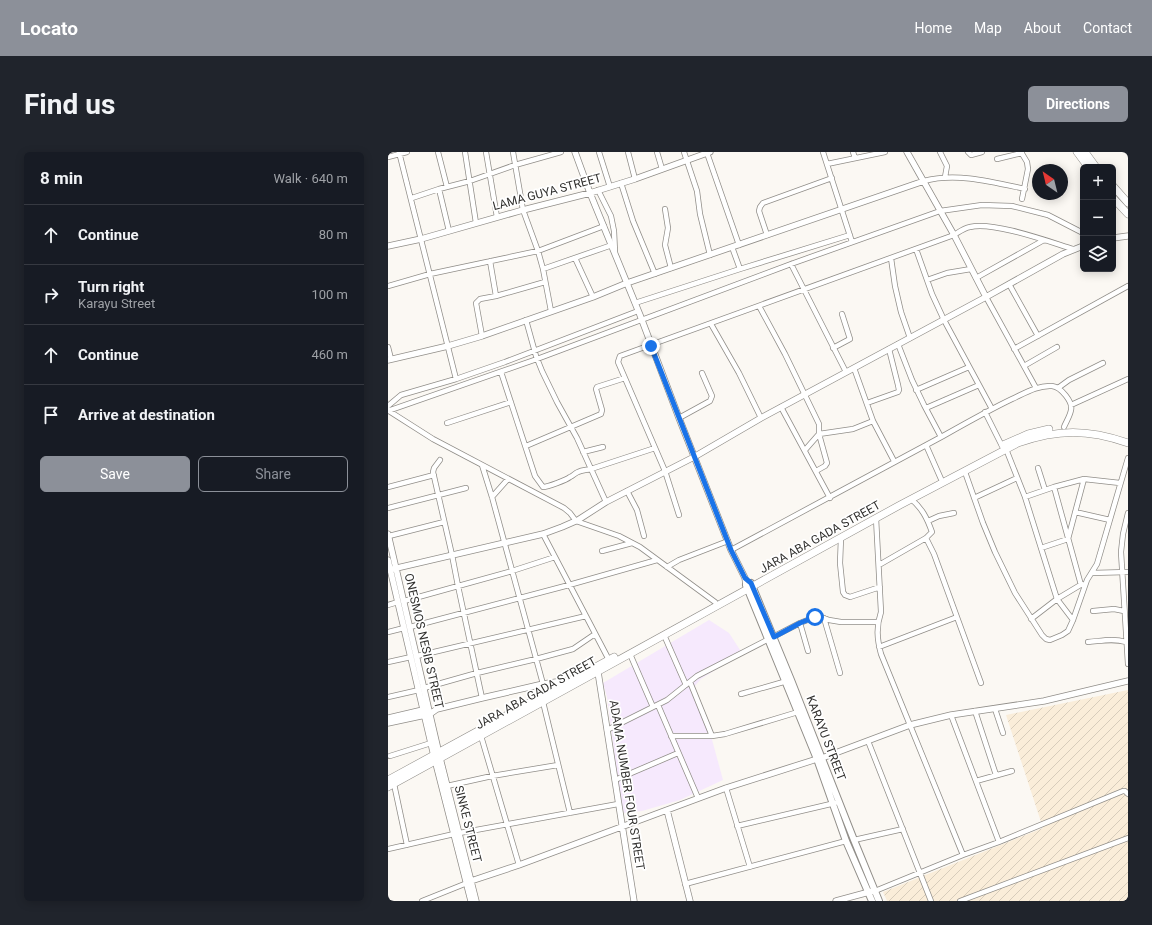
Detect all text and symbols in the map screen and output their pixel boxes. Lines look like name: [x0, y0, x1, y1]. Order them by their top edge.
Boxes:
text: Locato: [20, 17, 78, 40]
text: Home: [914, 20, 952, 36]
text: Map: [974, 20, 1002, 36]
text: About: [1024, 20, 1061, 36]
text: Contact: [1083, 20, 1132, 36]
button: Directions: [1028, 86, 1128, 122]
text: Find us: [24, 88, 115, 121]
north arrow: [1032, 164, 1068, 200]
map controls: [1080, 164, 1116, 272]
button: +: [1080, 164, 1116, 200]
text: 8 min: [40, 168, 83, 188]
text: Walk · 640 m: [273, 171, 348, 186]
street label: LAMA GUYA STREET: [491, 171, 603, 213]
button: −: [1080, 200, 1116, 236]
icon: ahead: [40, 224, 62, 246]
text: Continue: [78, 226, 139, 244]
text: 80 m: [319, 227, 348, 242]
button: layers: [1080, 236, 1116, 272]
text: Turn right: [78, 278, 144, 296]
icon: right: [40, 284, 62, 306]
text: 100 m: [311, 287, 348, 302]
text: Karayu Street: [78, 296, 155, 311]
route end: [642, 337, 660, 355]
icon: ahead: [40, 344, 62, 366]
text: Continue: [78, 346, 139, 364]
text: 460 m: [311, 347, 348, 362]
icon: arrive: [40, 404, 62, 426]
text: Arrive at destination: [78, 406, 215, 424]
button: Save: [40, 456, 190, 492]
button: Share: [198, 456, 348, 492]
street label: JARA ABA GADA STREET: [757, 498, 883, 576]
street label: ONESMOS NESIB STREET: [402, 572, 446, 710]
route start: [806, 608, 824, 626]
street label: JARA ABA GADA STREET: [473, 654, 599, 732]
street label: KARAYU STREET: [803, 693, 849, 783]
street label: ADAMA NUMBER FOUR STREET: [607, 699, 647, 871]
street label: SINKE STREET: [452, 784, 484, 864]

